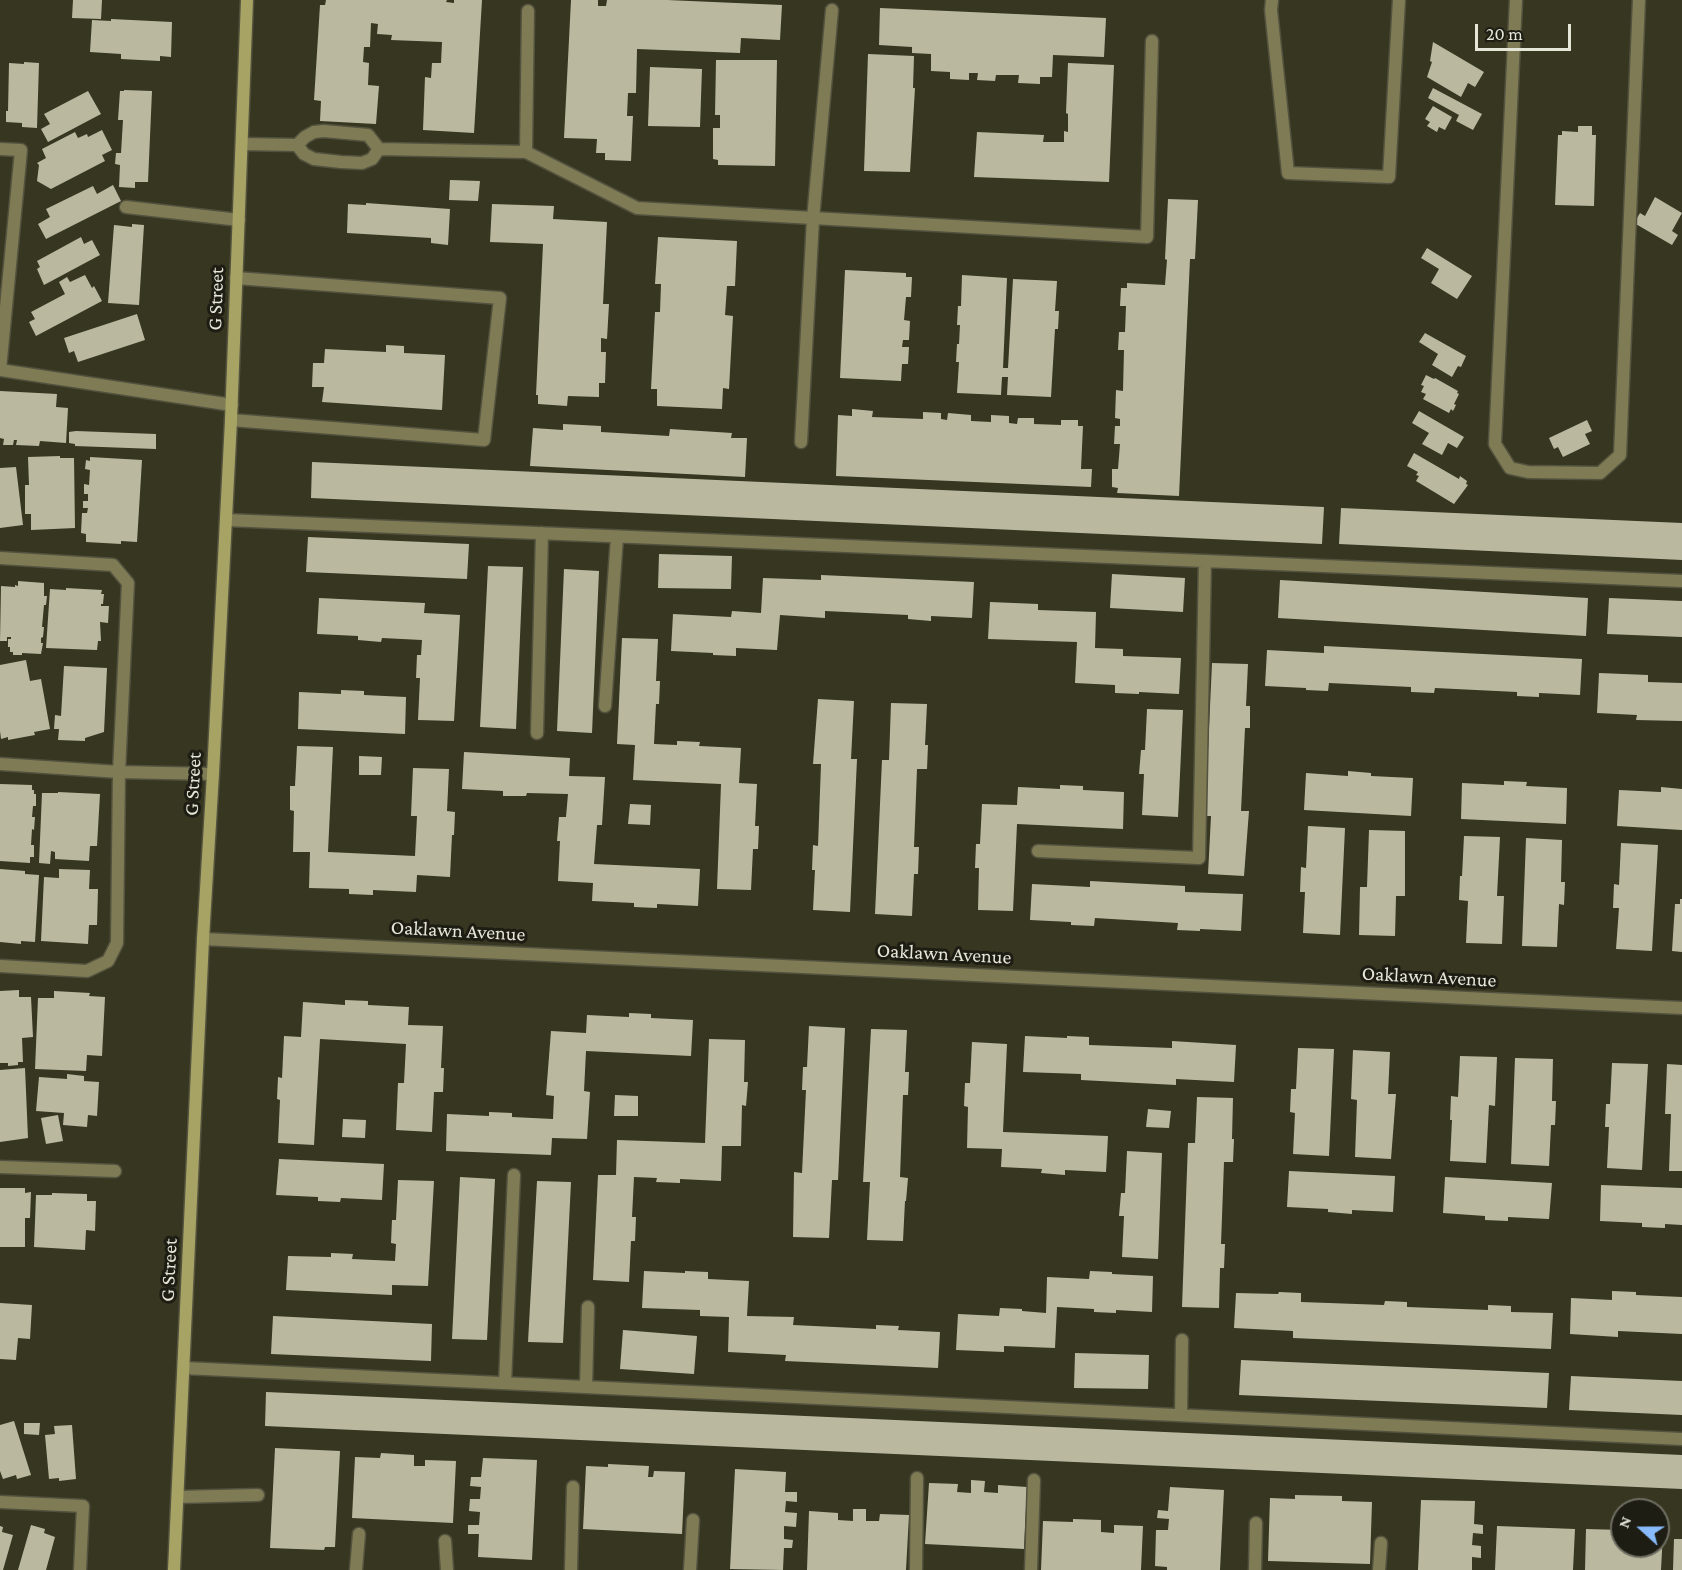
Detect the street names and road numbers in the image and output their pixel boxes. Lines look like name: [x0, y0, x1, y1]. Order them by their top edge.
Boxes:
street label: G Street: [203, 267, 229, 331]
street label: G Street: [179, 752, 207, 816]
street label: Oaklawn Avenue: [390, 915, 526, 947]
street label: Oaklawn Avenue: [876, 938, 1012, 970]
street label: Oaklawn Avenue: [1361, 961, 1497, 993]
street label: G Street: [155, 1238, 183, 1302]

